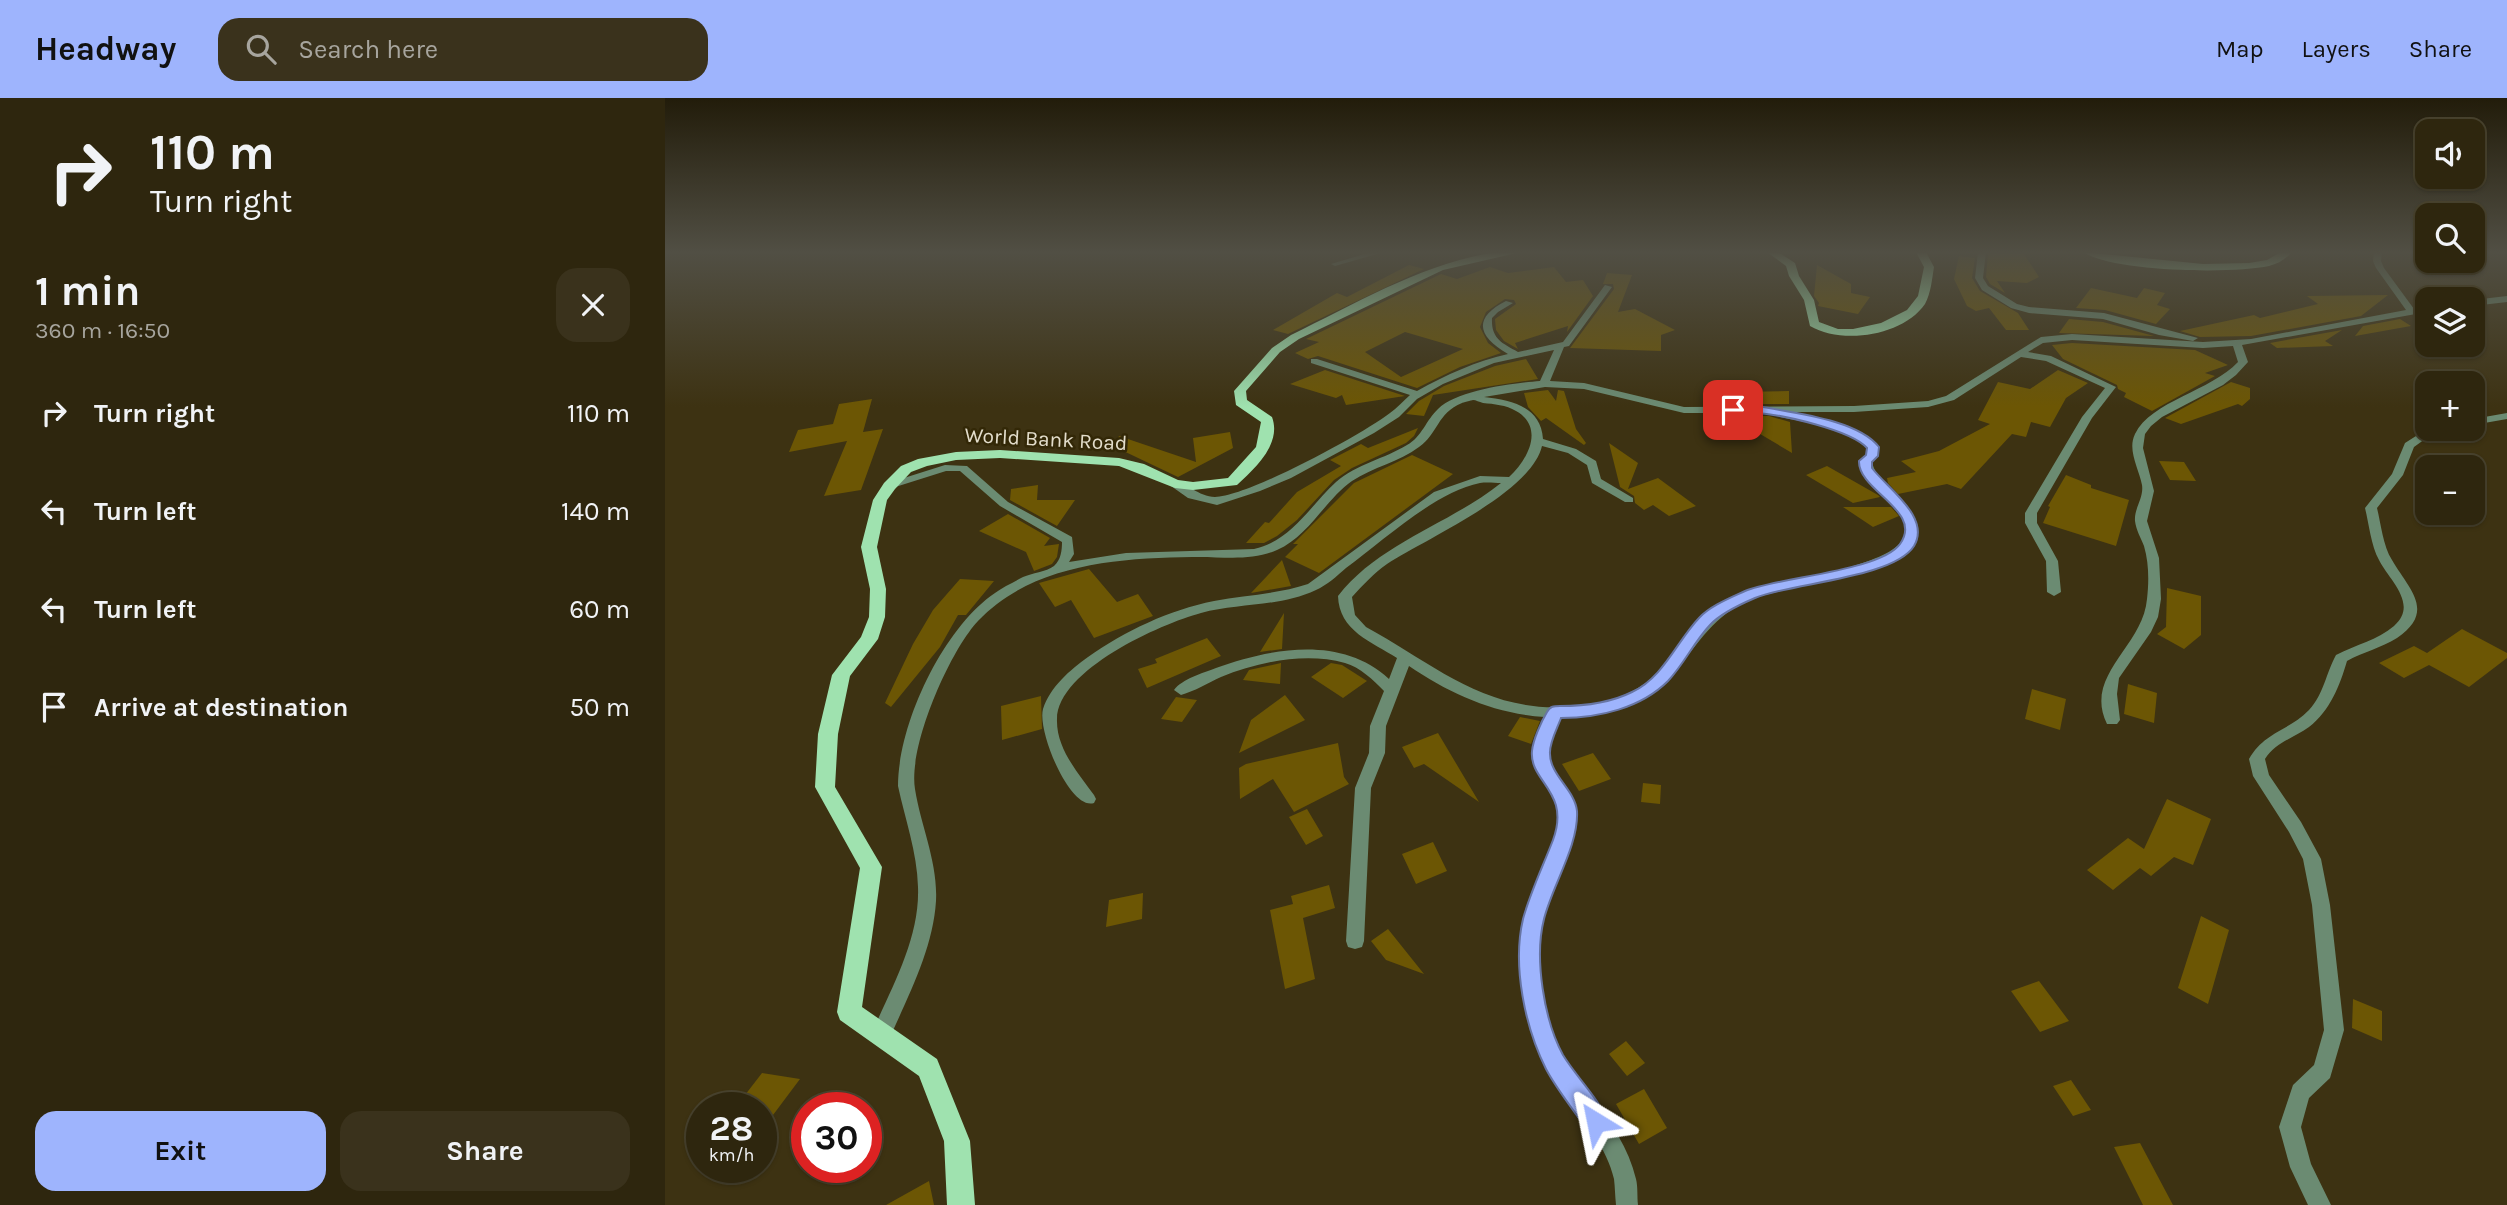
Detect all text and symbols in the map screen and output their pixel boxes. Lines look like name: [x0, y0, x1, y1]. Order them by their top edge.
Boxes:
search box: [218, 18, 708, 81]
text: Headway: [35, 30, 176, 68]
icon: search: [242, 30, 280, 68]
text: Search here: [298, 34, 438, 65]
text: Map: [2216, 35, 2264, 63]
text: Layers: [2302, 35, 2371, 63]
text: Share: [2409, 35, 2472, 63]
map controls: [2415, 119, 2485, 525]
button: sound: [2415, 119, 2485, 189]
text: 110 m: [150, 124, 275, 181]
icon: right: [35, 126, 126, 217]
text: Turn right: [150, 183, 292, 220]
button: search: [2415, 203, 2485, 273]
text: 1 min: [35, 266, 140, 316]
button: close: [556, 268, 630, 342]
button: layers: [2415, 287, 2485, 357]
text: 360 m · 16:50: [35, 317, 170, 344]
button: +: [2415, 371, 2485, 441]
pin: [1703, 380, 1763, 440]
icon: arrive: [1714, 391, 1752, 429]
icon: right: [35, 394, 73, 432]
text: Turn right: [94, 398, 215, 429]
text: 110 m: [567, 398, 630, 429]
street label: World Bank Road: [964, 423, 1128, 455]
button: −: [2415, 455, 2485, 525]
icon: left: [35, 492, 73, 530]
text: Turn left: [94, 496, 196, 527]
text: 140 m: [561, 496, 630, 527]
icon: left: [35, 590, 73, 628]
text: Turn left: [94, 594, 196, 625]
text: 60 m: [569, 594, 630, 625]
icon: arrive: [35, 688, 73, 726]
text: Arrive at destination: [94, 692, 348, 723]
text: 50 m: [569, 692, 630, 723]
position arrow: [1559, 1085, 1633, 1159]
speed limit sign: 30: [791, 1092, 882, 1183]
text: 28: [710, 1108, 753, 1149]
button: Exit: [35, 1111, 326, 1191]
button: Share: [340, 1111, 630, 1191]
text: km/h: [709, 1144, 754, 1166]

